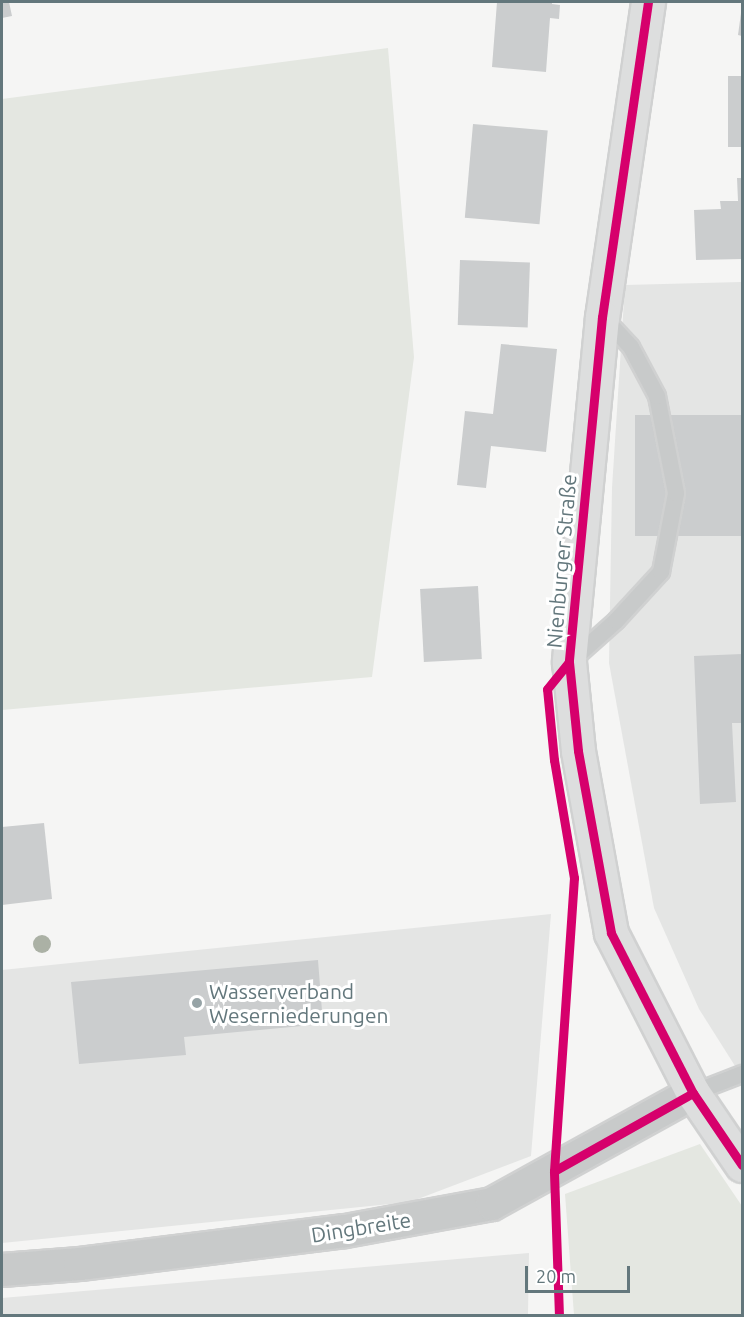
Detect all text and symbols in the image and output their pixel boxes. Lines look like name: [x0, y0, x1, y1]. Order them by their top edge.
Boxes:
street label: Nienburger Straße: [541, 473, 581, 649]
place label: Wasserverband Weserniederungen: [209, 978, 389, 1028]
marker: Wasserverband Weserniederungen: [190, 996, 204, 1010]
street label: Dingbreite: [309, 1207, 413, 1247]
scale bar: [528, 1254, 633, 1292]
text: 20 m: [536, 1266, 576, 1286]

